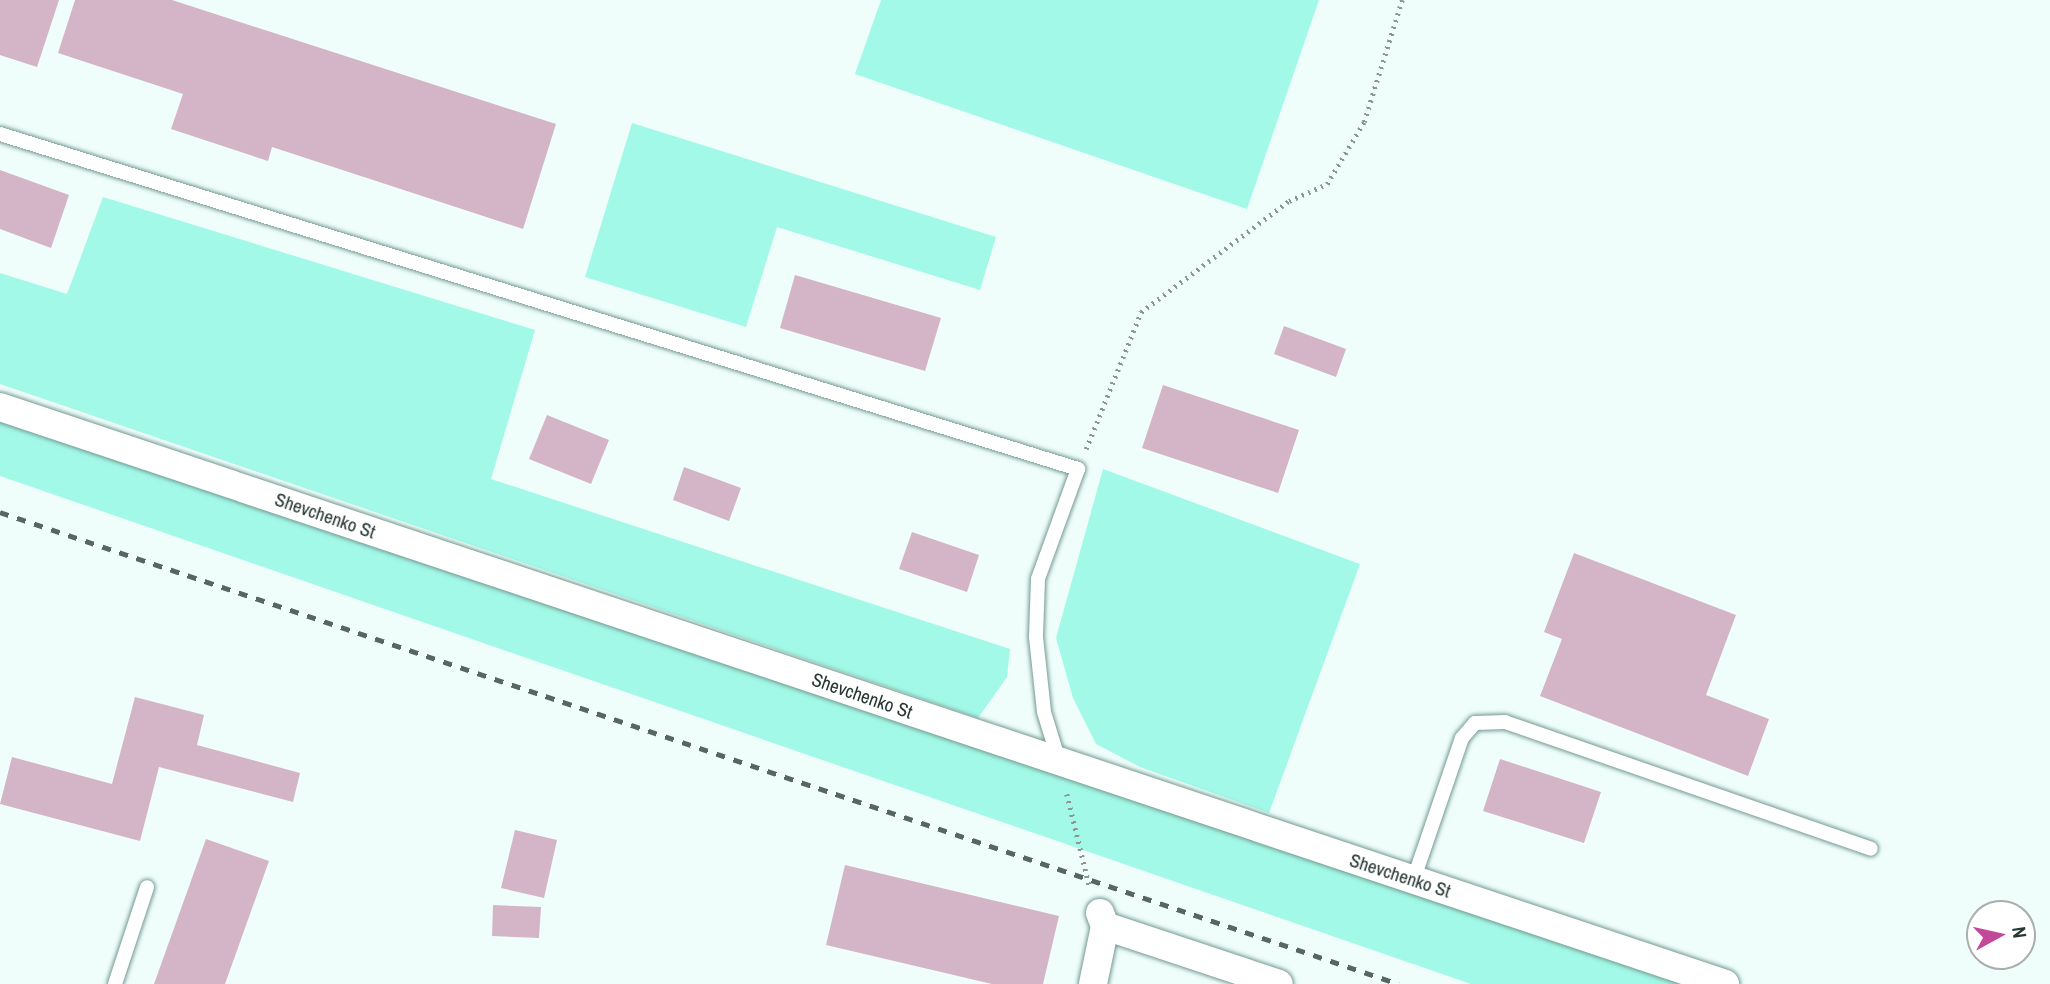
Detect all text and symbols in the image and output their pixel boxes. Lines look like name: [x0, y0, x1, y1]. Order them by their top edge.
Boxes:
street label: Shevchenko St: [272, 488, 378, 544]
street label: Shevchenko St: [809, 668, 915, 724]
street label: Shevchenko St: [1347, 849, 1453, 903]
north arrow: [1966, 900, 2036, 970]
text: N: [2006, 925, 2033, 940]

